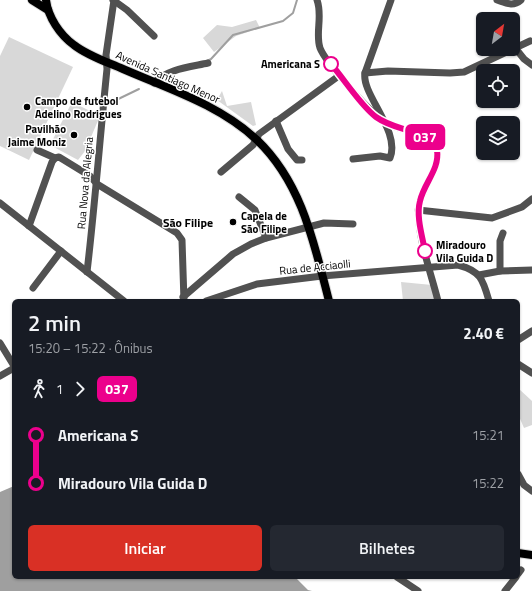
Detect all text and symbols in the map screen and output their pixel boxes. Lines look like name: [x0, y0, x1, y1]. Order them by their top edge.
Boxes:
north arrow: [476, 12, 520, 56]
map controls: [476, 12, 520, 160]
street label: Avenida Santiago Menor: [113, 47, 223, 107]
place label: Americana S: [261, 56, 320, 72]
marker: Americana S: [323, 56, 339, 72]
button: locate: [476, 64, 520, 108]
place label: Campo de futebol Adelino Rodrigues: [35, 93, 122, 122]
marker: Campo de futebol Adelino Rodrigues: [22, 102, 32, 112]
button: layers: [476, 116, 520, 160]
place label: Pavilhão Jaime Moniz: [8, 121, 66, 150]
line badge: 037: [402, 124, 448, 150]
text: 037: [413, 126, 437, 147]
marker: Pavilhão Jaime Moniz: [69, 130, 79, 140]
street label: Rua Nova da Alegria: [73, 136, 97, 230]
place label: Capela de São Filipe: [241, 208, 287, 237]
district label: São Filipe: [163, 213, 213, 232]
marker: Capela de São Filipe: [228, 217, 238, 227]
place label: Miradouro Vila Guida D: [436, 237, 493, 266]
marker: Miradouro Vila Guida D: [417, 243, 433, 259]
street label: Rua de Acciaolli: [279, 255, 351, 279]
text: 2 min: [28, 306, 81, 340]
text: 2.40 €: [463, 322, 504, 345]
text: 15:20 – 15:22 · Ônibus: [28, 338, 153, 358]
icon: walk: [28, 378, 50, 400]
icon: forward: [69, 378, 91, 400]
text: 037: [105, 378, 129, 399]
text: 1: [56, 379, 63, 399]
text: Americana S: [58, 424, 139, 447]
text: 15:21: [472, 425, 504, 445]
text: Miradouro Vila Guida D: [58, 472, 207, 495]
text: 15:22: [472, 473, 504, 493]
button: Iniciar: [28, 525, 262, 571]
button: Bilhetes: [270, 525, 504, 571]

